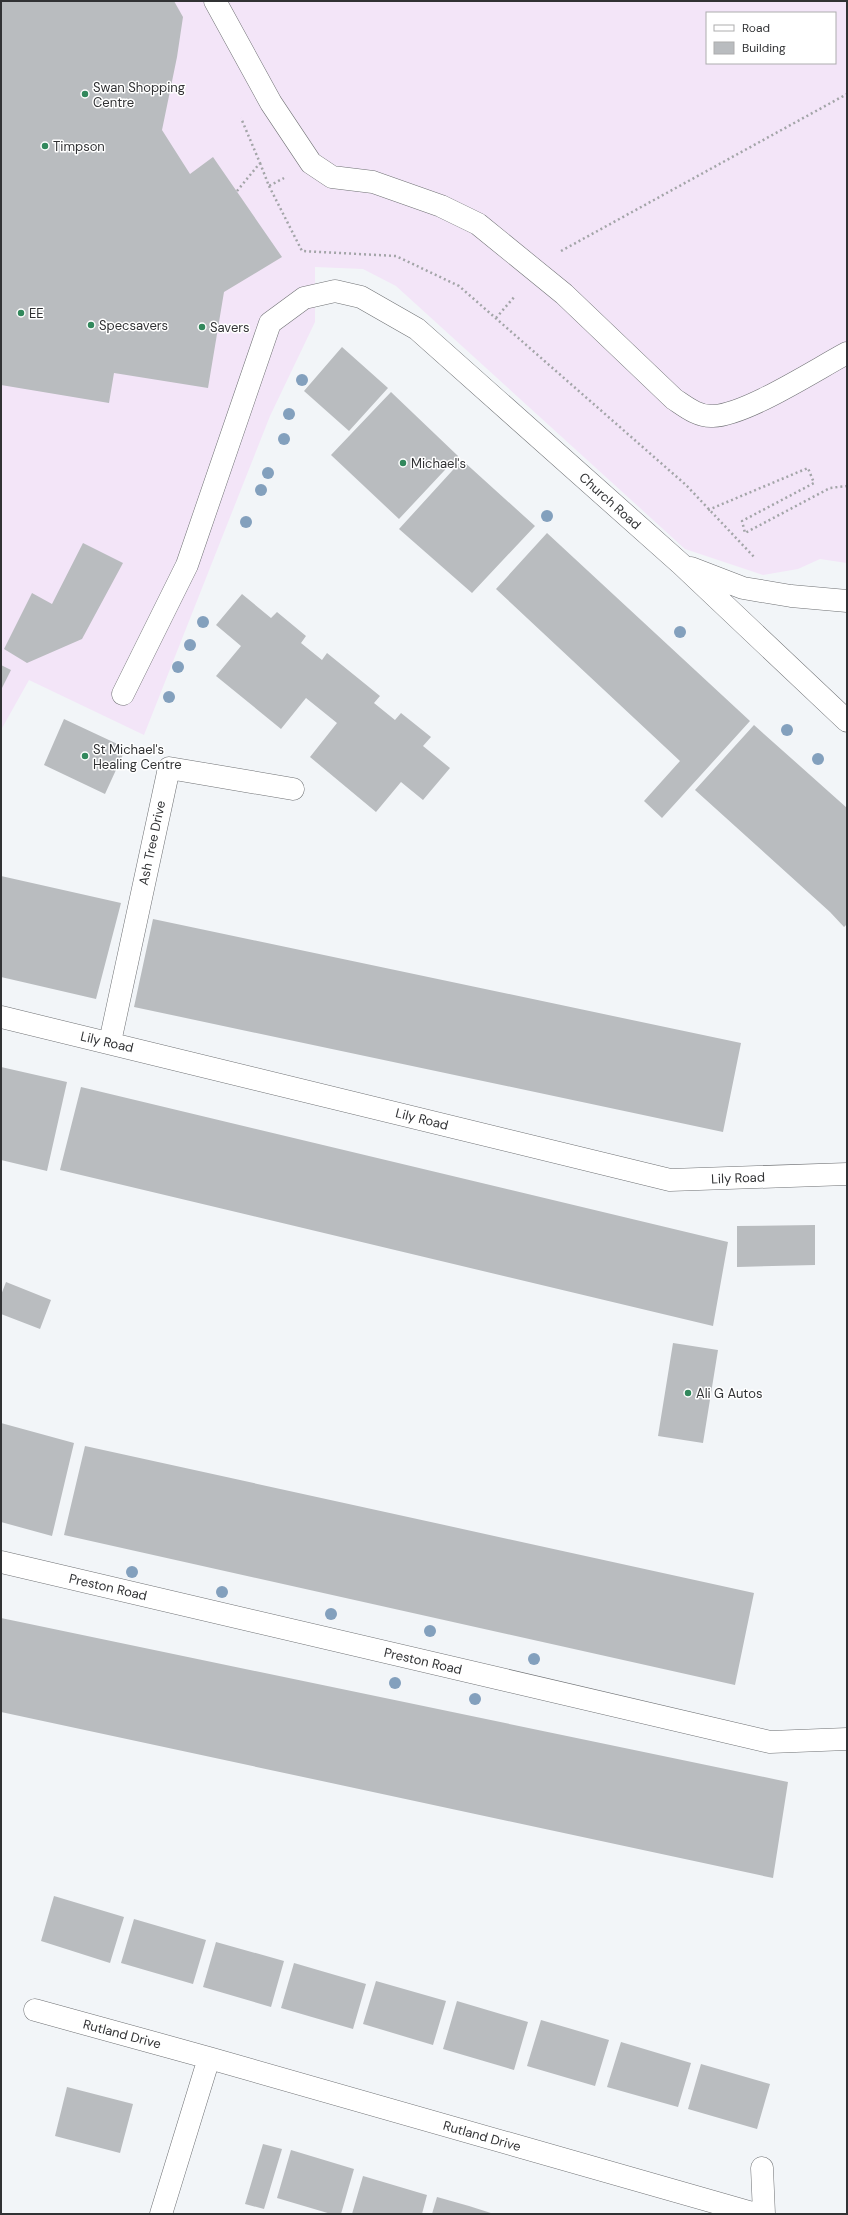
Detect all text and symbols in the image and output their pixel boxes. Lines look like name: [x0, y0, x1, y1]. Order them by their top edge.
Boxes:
legend: [706, 12, 836, 64]
text: Road: [742, 20, 770, 36]
text: Building: [742, 40, 786, 56]
place label: Swan Shopping Centre: [93, 79, 185, 111]
marker: Swan Shopping Centre: [80, 89, 90, 99]
place label: Timpson: [53, 138, 105, 155]
marker: Timpson: [40, 141, 50, 151]
place label: EE: [29, 305, 44, 322]
marker: EE: [16, 308, 26, 318]
place label: Specsavers: [99, 317, 168, 334]
place label: Savers: [210, 319, 250, 336]
marker: Specsavers: [86, 320, 96, 330]
marker: Savers: [197, 322, 207, 332]
place label: Michael's: [411, 455, 466, 472]
marker: Michael's: [398, 458, 408, 468]
street label: Church Road: [576, 469, 644, 533]
place label: St Michael's Healing Centre: [93, 741, 182, 773]
marker: St Michael's Healing Centre: [80, 751, 90, 761]
street label: Ash Tree Drive: [135, 799, 169, 887]
street label: Lily Road: [79, 1028, 135, 1056]
street label: Lily Road: [394, 1104, 450, 1134]
street label: Lily Road: [711, 1169, 765, 1187]
place label: Ali G Autos: [696, 1385, 763, 1402]
marker: Ali G Autos: [683, 1388, 693, 1398]
street label: Preston Road: [67, 1570, 149, 1604]
street label: Preston Road: [382, 1644, 464, 1678]
street label: Rutland Drive: [81, 2015, 163, 2053]
street label: Rutland Drive: [441, 2117, 523, 2155]

